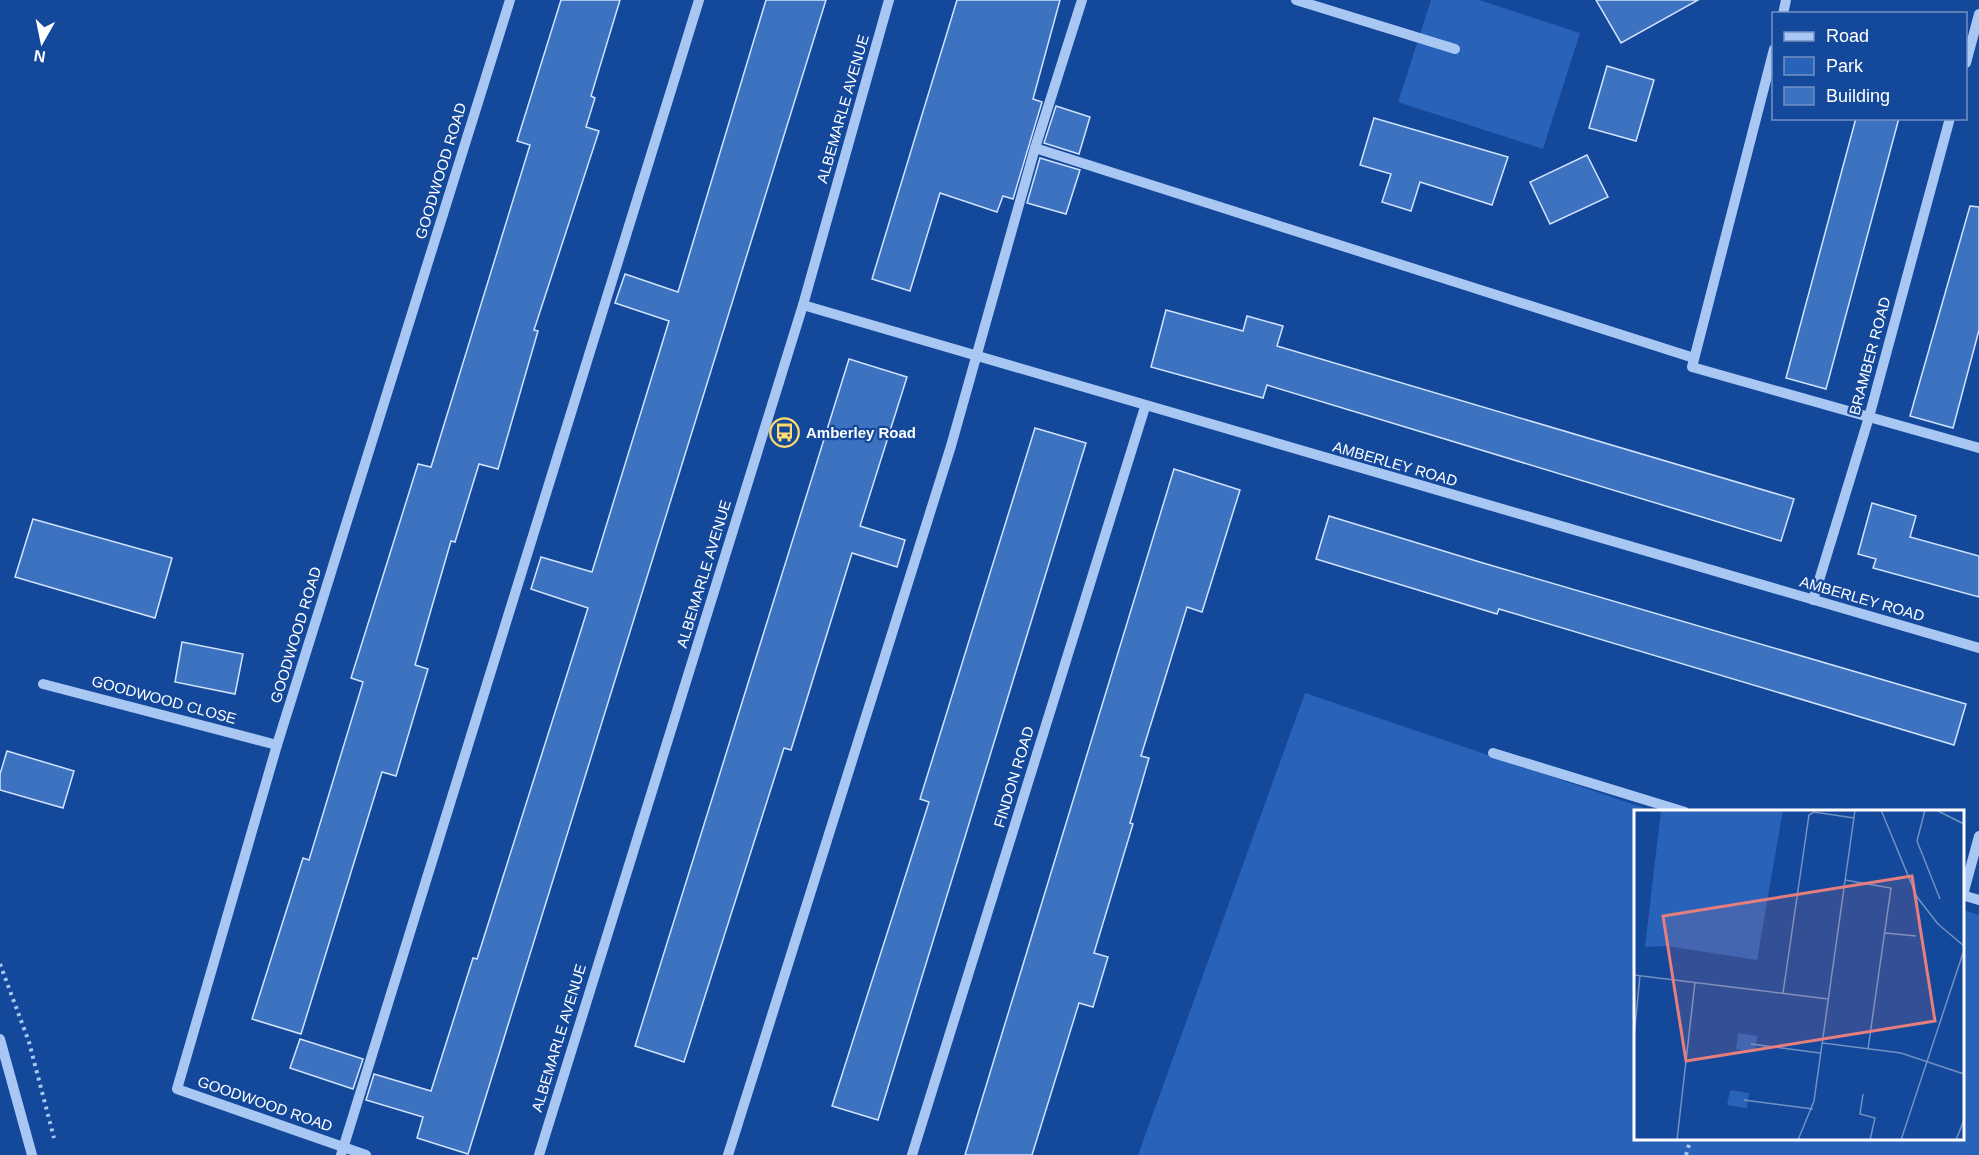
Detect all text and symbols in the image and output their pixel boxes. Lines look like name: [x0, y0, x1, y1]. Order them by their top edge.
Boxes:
north arrow: [12, 12, 72, 72]
legend: [1772, 12, 1967, 120]
text: Road: [1826, 26, 1869, 46]
street label: ALBEMARLE AVENUE: [813, 33, 872, 185]
text: N: [33, 47, 47, 66]
text: Park: [1826, 56, 1864, 76]
text: Building: [1826, 86, 1890, 106]
street label: GOODWOOD ROAD: [412, 100, 469, 241]
street label: BRAMBER ROAD: [1846, 295, 1894, 417]
bus stop icon: Amberley Road: [769, 417, 801, 449]
place label: Amberley Road: [806, 424, 916, 441]
street label: AMBERLEY ROAD: [1331, 438, 1460, 490]
street label: ALBEMARLE AVENUE: [673, 498, 734, 650]
street label: GOODWOOD ROAD: [267, 564, 324, 705]
street label: AMBERLEY ROAD: [1798, 573, 1927, 625]
street label: GOODWOOD CLOSE: [90, 672, 238, 727]
street label: FINDON ROAD: [990, 724, 1037, 830]
inset map: [1634, 810, 1964, 1140]
street label: ALBEMARLE AVENUE: [528, 962, 589, 1114]
street label: GOODWOOD ROAD: [195, 1072, 335, 1135]

